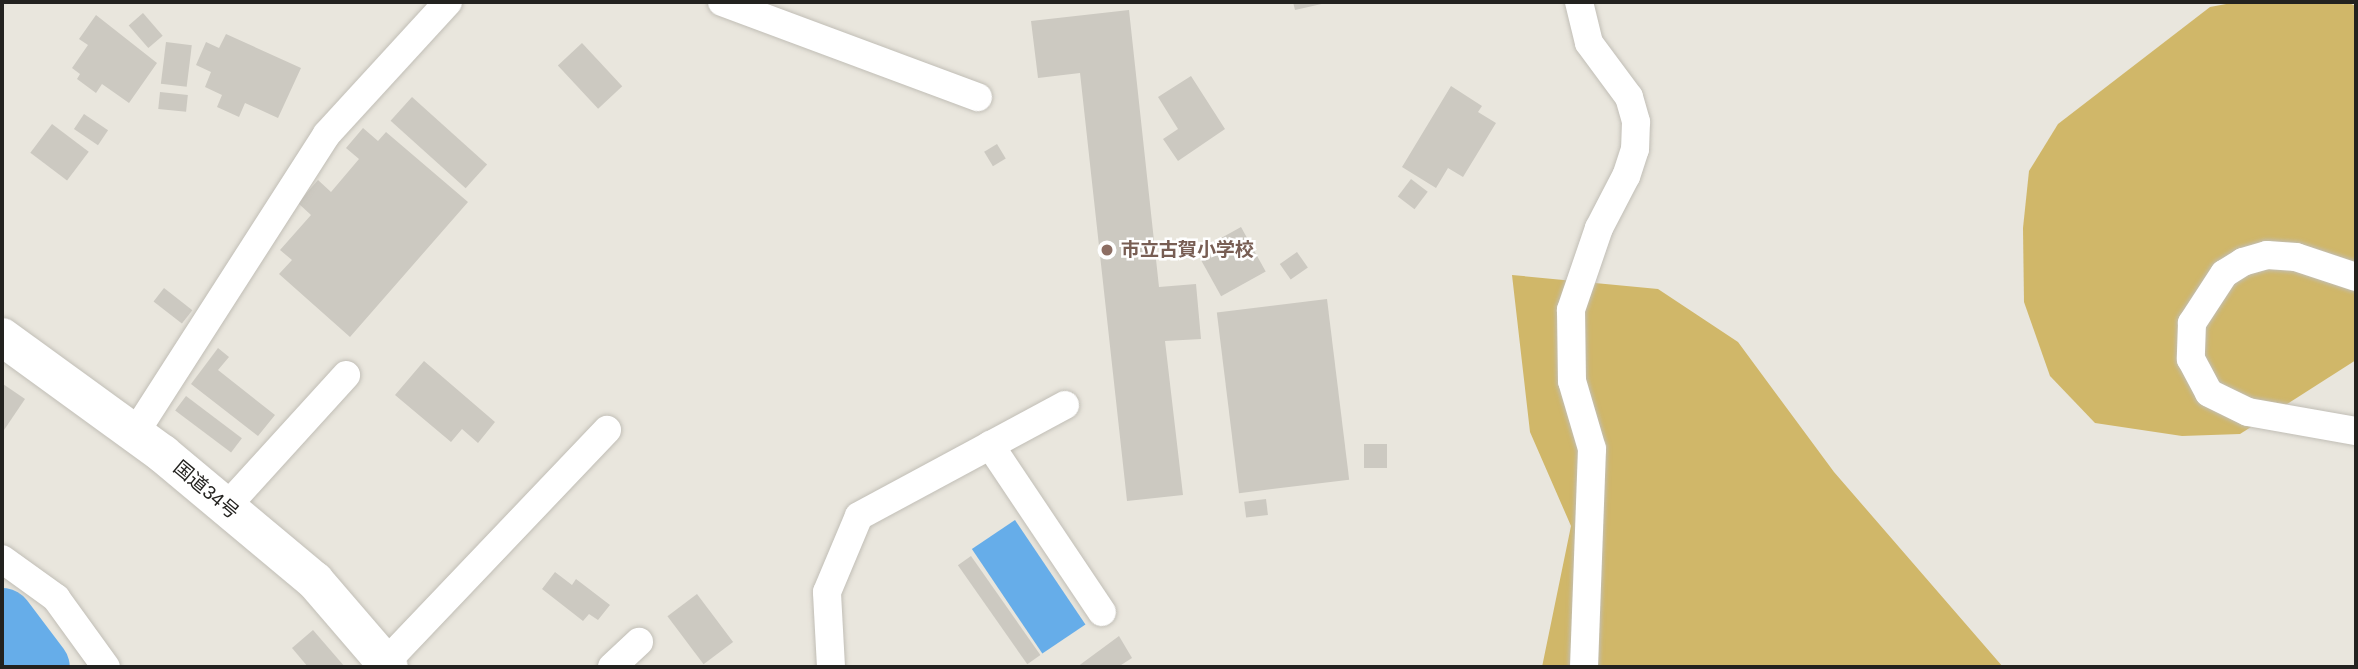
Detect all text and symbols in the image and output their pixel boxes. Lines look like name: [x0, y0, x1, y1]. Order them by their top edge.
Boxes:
place label: 市立古賀小学校: [1121, 239, 1254, 261]
marker: 市立古賀小学校: [1099, 242, 1115, 258]
street label: 国道34号: [169, 456, 243, 524]

